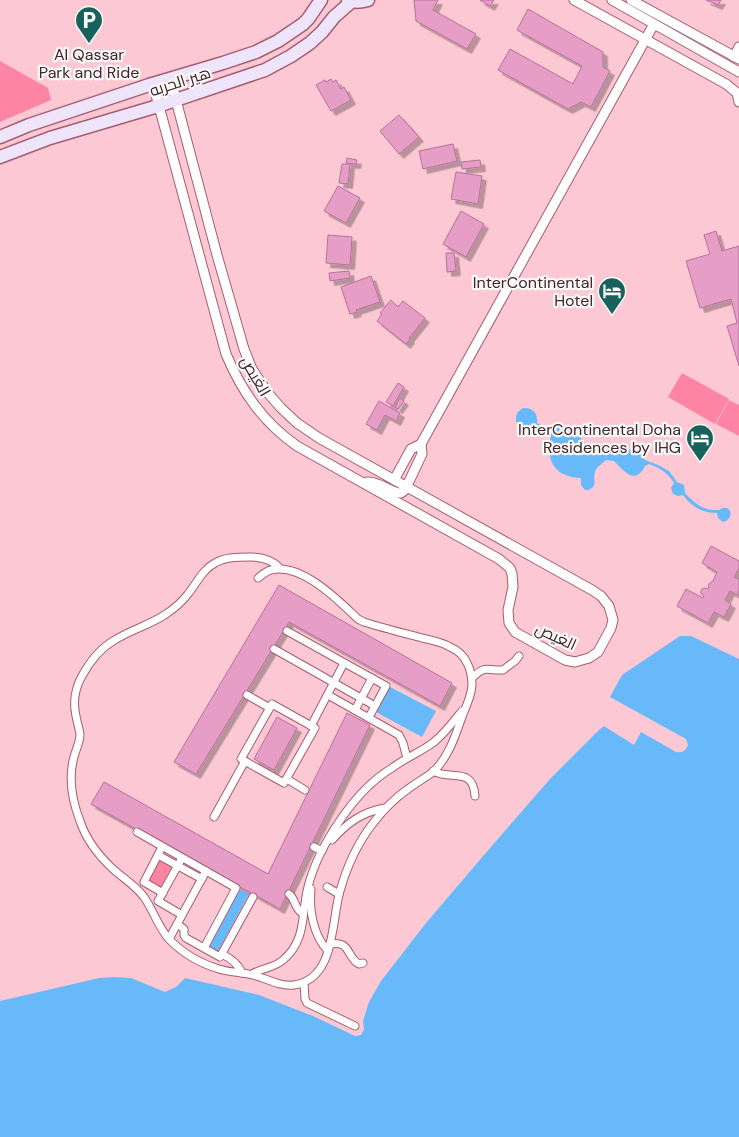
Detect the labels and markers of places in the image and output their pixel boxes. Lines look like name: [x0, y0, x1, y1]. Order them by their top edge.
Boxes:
parking icon: Al Qassar Park and Ride: [74, 5, 104, 44]
place label: Al Qassar Park and Ride: [39, 44, 139, 83]
place label: InterContinental Hotel: [473, 272, 593, 311]
hotel icon: InterContinental Hotel: [597, 276, 627, 315]
place label: InterContinental Doha Residences by IHG: [518, 419, 681, 458]
hotel icon: InterContinental Doha Residences by IHG: [685, 423, 715, 462]

